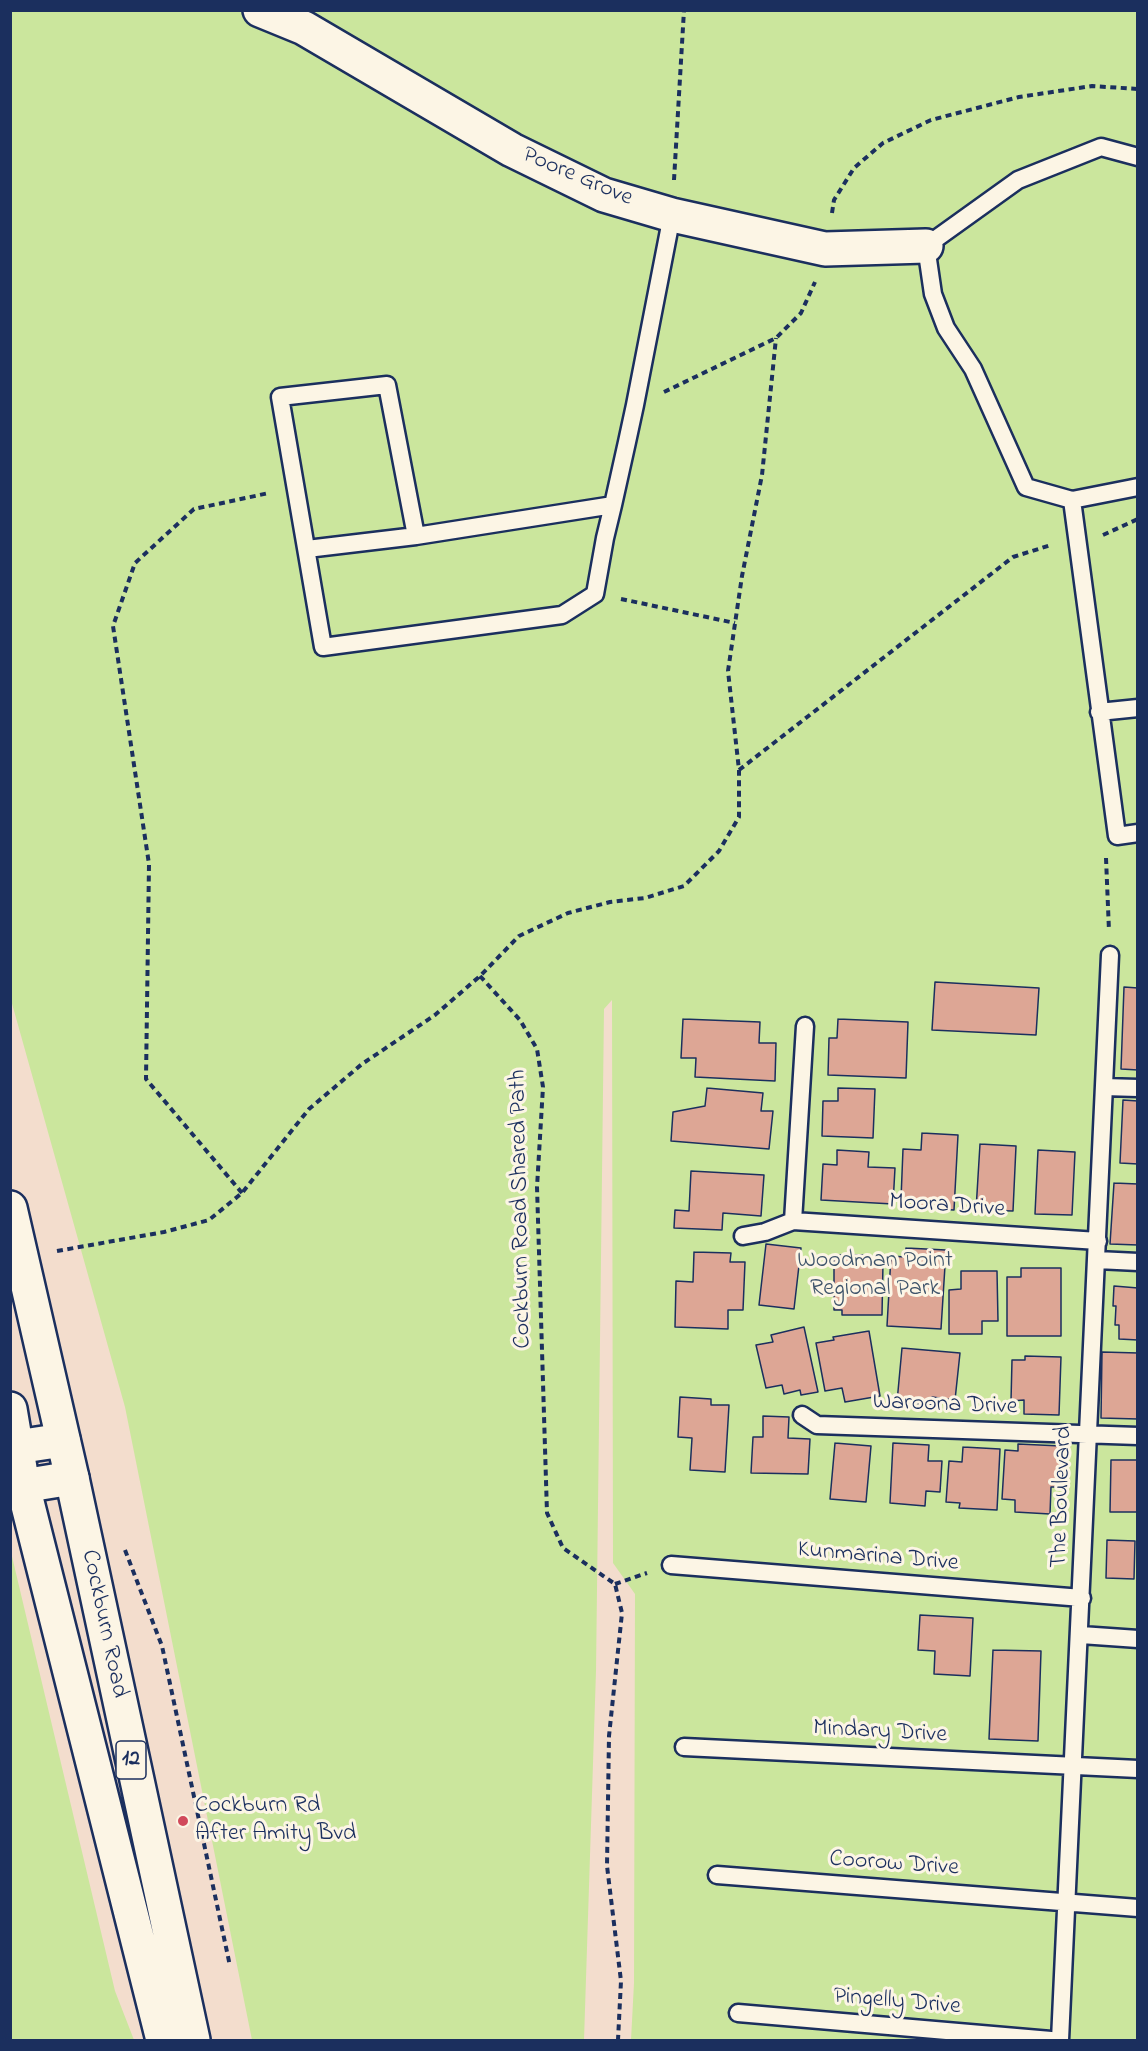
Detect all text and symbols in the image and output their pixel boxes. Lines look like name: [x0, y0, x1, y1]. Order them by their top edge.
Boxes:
street label: Poore Grove: [517, 142, 637, 214]
street label: Cockburn Road Shared Path: [505, 1069, 539, 1349]
street label: Moora Drive: [888, 1189, 1006, 1225]
park label: Woodman Point Regional Park: [797, 1248, 953, 1304]
street label: Waroona Drive: [872, 1389, 1018, 1423]
street label: The Boulevard: [1046, 1425, 1080, 1569]
street label: Kunmarina Drive: [796, 1537, 960, 1579]
street label: Cockburn Road: [73, 1547, 133, 1701]
street label: Mindary Drive: [812, 1715, 948, 1751]
road number: 12: [116, 1741, 146, 1779]
place label: Cockburn Rd After Amity Bvd: [195, 1793, 356, 1849]
marker: Cockburn Rd After Amity Bvd: [176, 1814, 190, 1828]
street label: Coorow Drive: [828, 1846, 960, 1884]
street label: Pingelly Drive: [832, 1983, 962, 2023]

